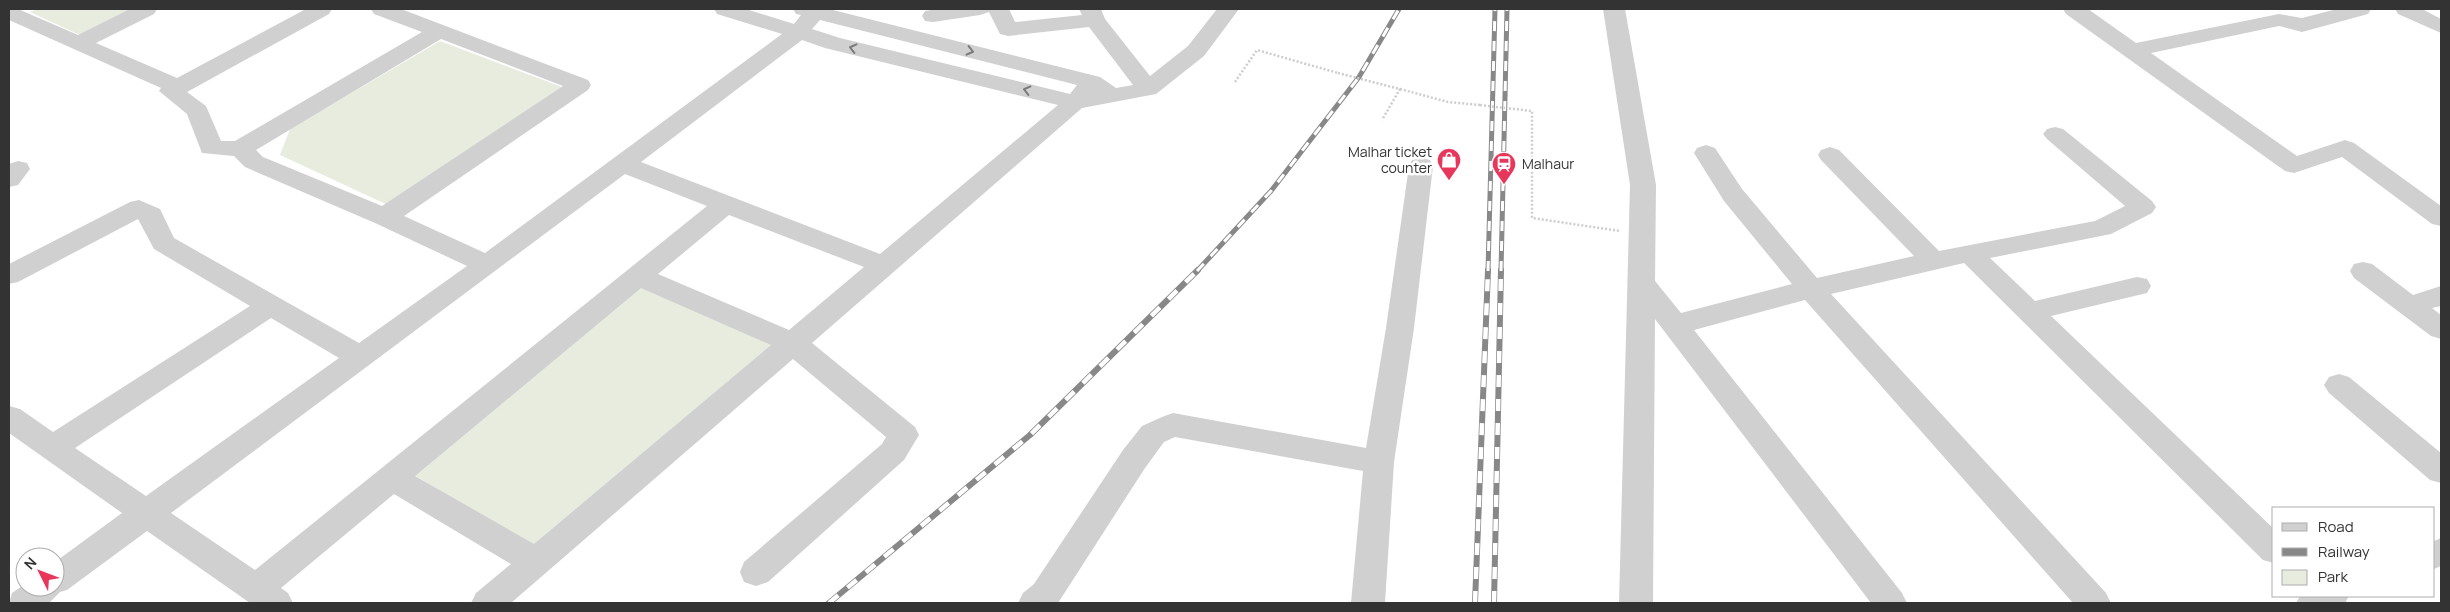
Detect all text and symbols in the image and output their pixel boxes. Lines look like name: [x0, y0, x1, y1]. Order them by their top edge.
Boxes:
one-way arrow: [848, 43, 857, 54]
one-way arrow: [965, 45, 974, 56]
one-way arrow: [1023, 85, 1032, 96]
place label: Malhar ticket counter: [1348, 142, 1432, 177]
shop icon: Malhar ticket counter: [1436, 147, 1462, 181]
station icon: Malhaur: [1491, 151, 1517, 185]
place label: Malhaur: [1522, 154, 1574, 173]
legend: [2272, 507, 2435, 597]
text: Road: [2318, 516, 2354, 537]
text: Railway: [2318, 541, 2370, 562]
north arrow: [15, 547, 65, 597]
text: N: [20, 553, 40, 573]
text: Park: [2318, 566, 2348, 587]

